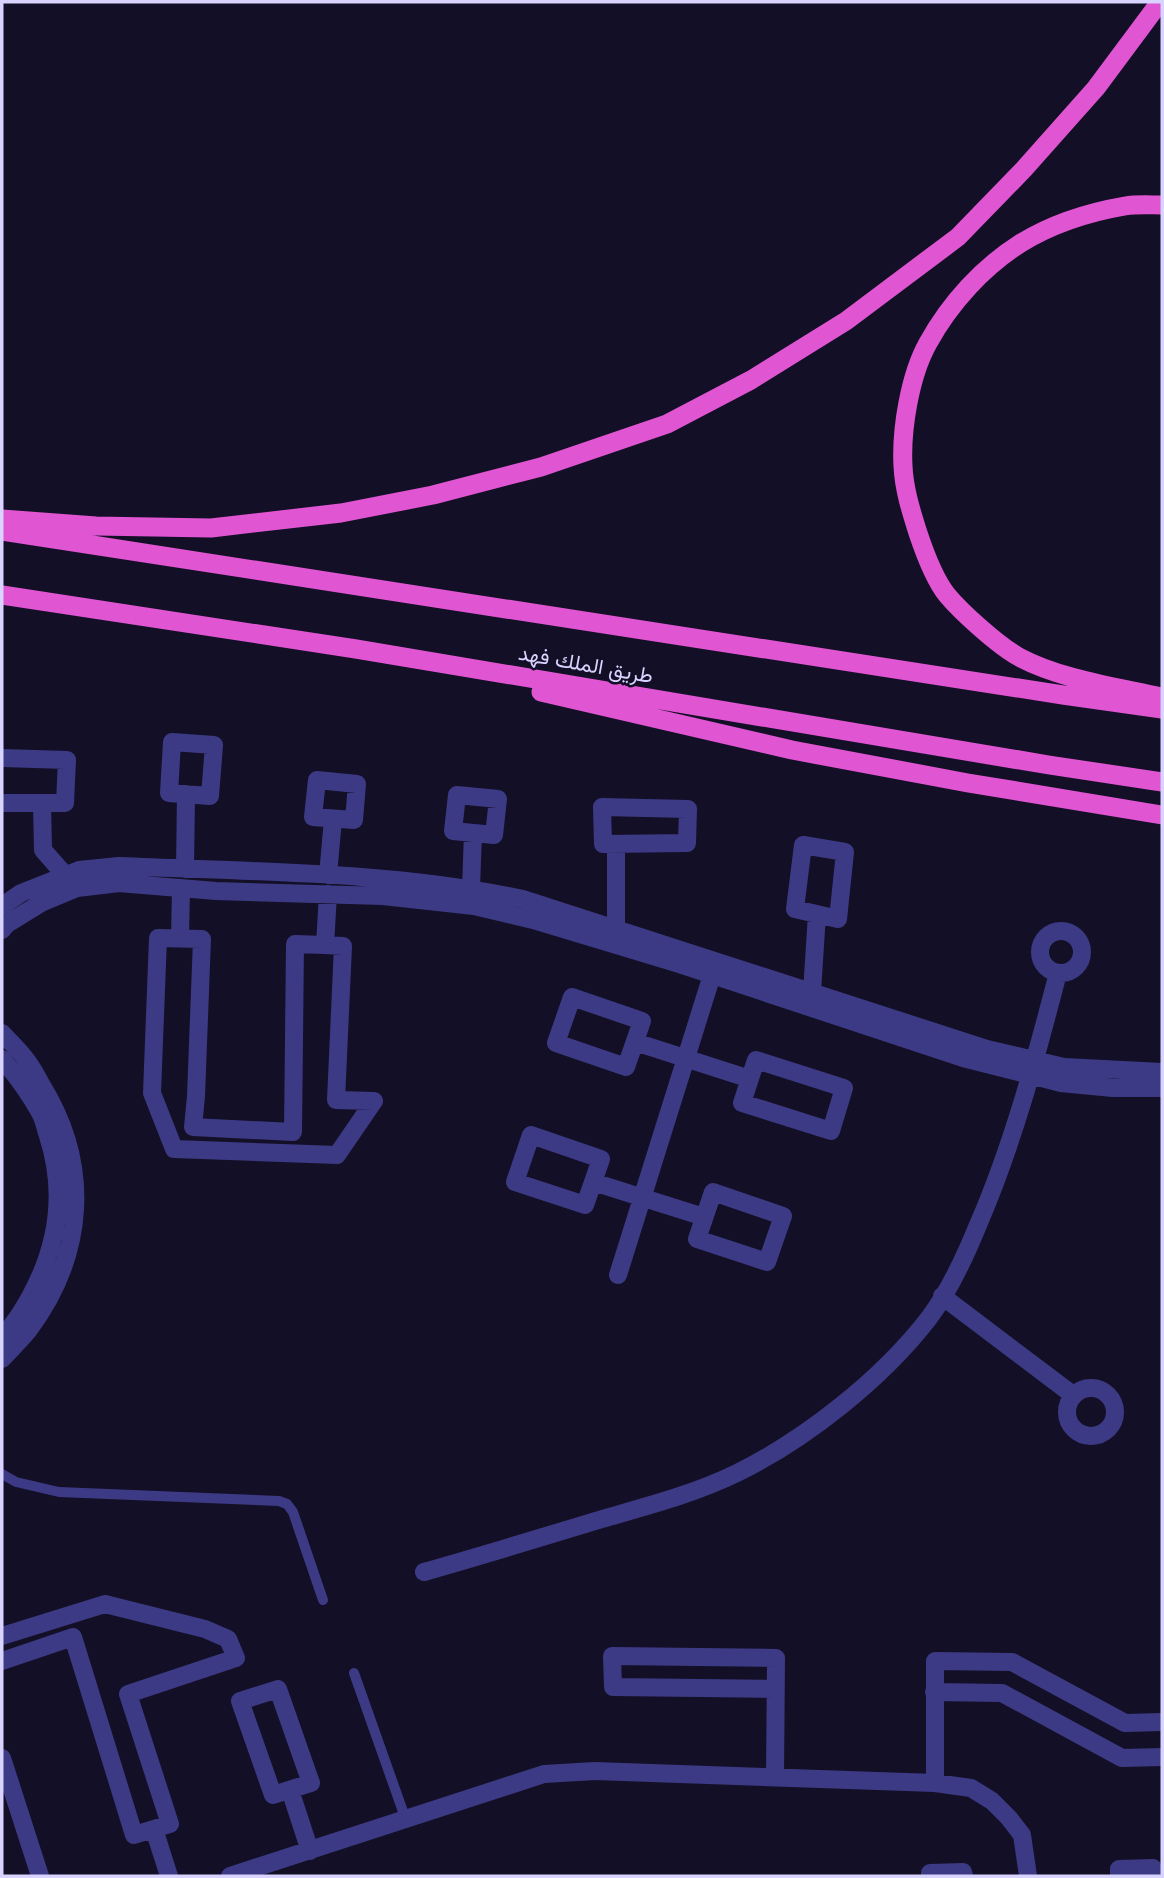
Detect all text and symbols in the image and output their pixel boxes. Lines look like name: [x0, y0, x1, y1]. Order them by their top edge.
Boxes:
street label: طريق الملك فهد: [517, 640, 655, 689]

